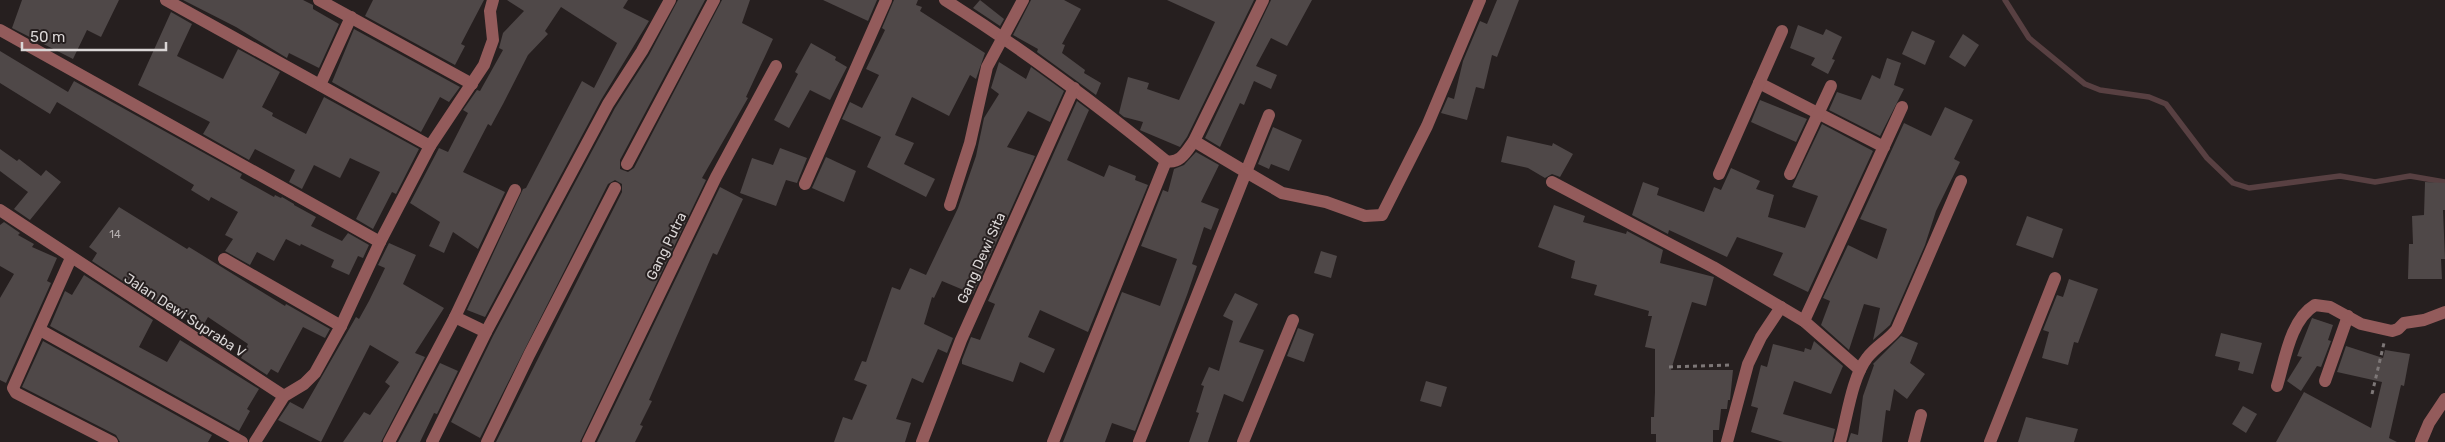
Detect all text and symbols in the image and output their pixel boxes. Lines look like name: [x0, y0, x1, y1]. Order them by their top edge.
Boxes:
scale bar: [22, 20, 166, 52]
text: 50 m: [30, 28, 65, 46]
street label: Gang Putra: [643, 210, 690, 283]
street label: Gang Dewi Sita: [954, 210, 1009, 307]
house number: 14: [109, 228, 121, 241]
street label: Jalan Dewi Supraba V: [121, 270, 249, 361]

